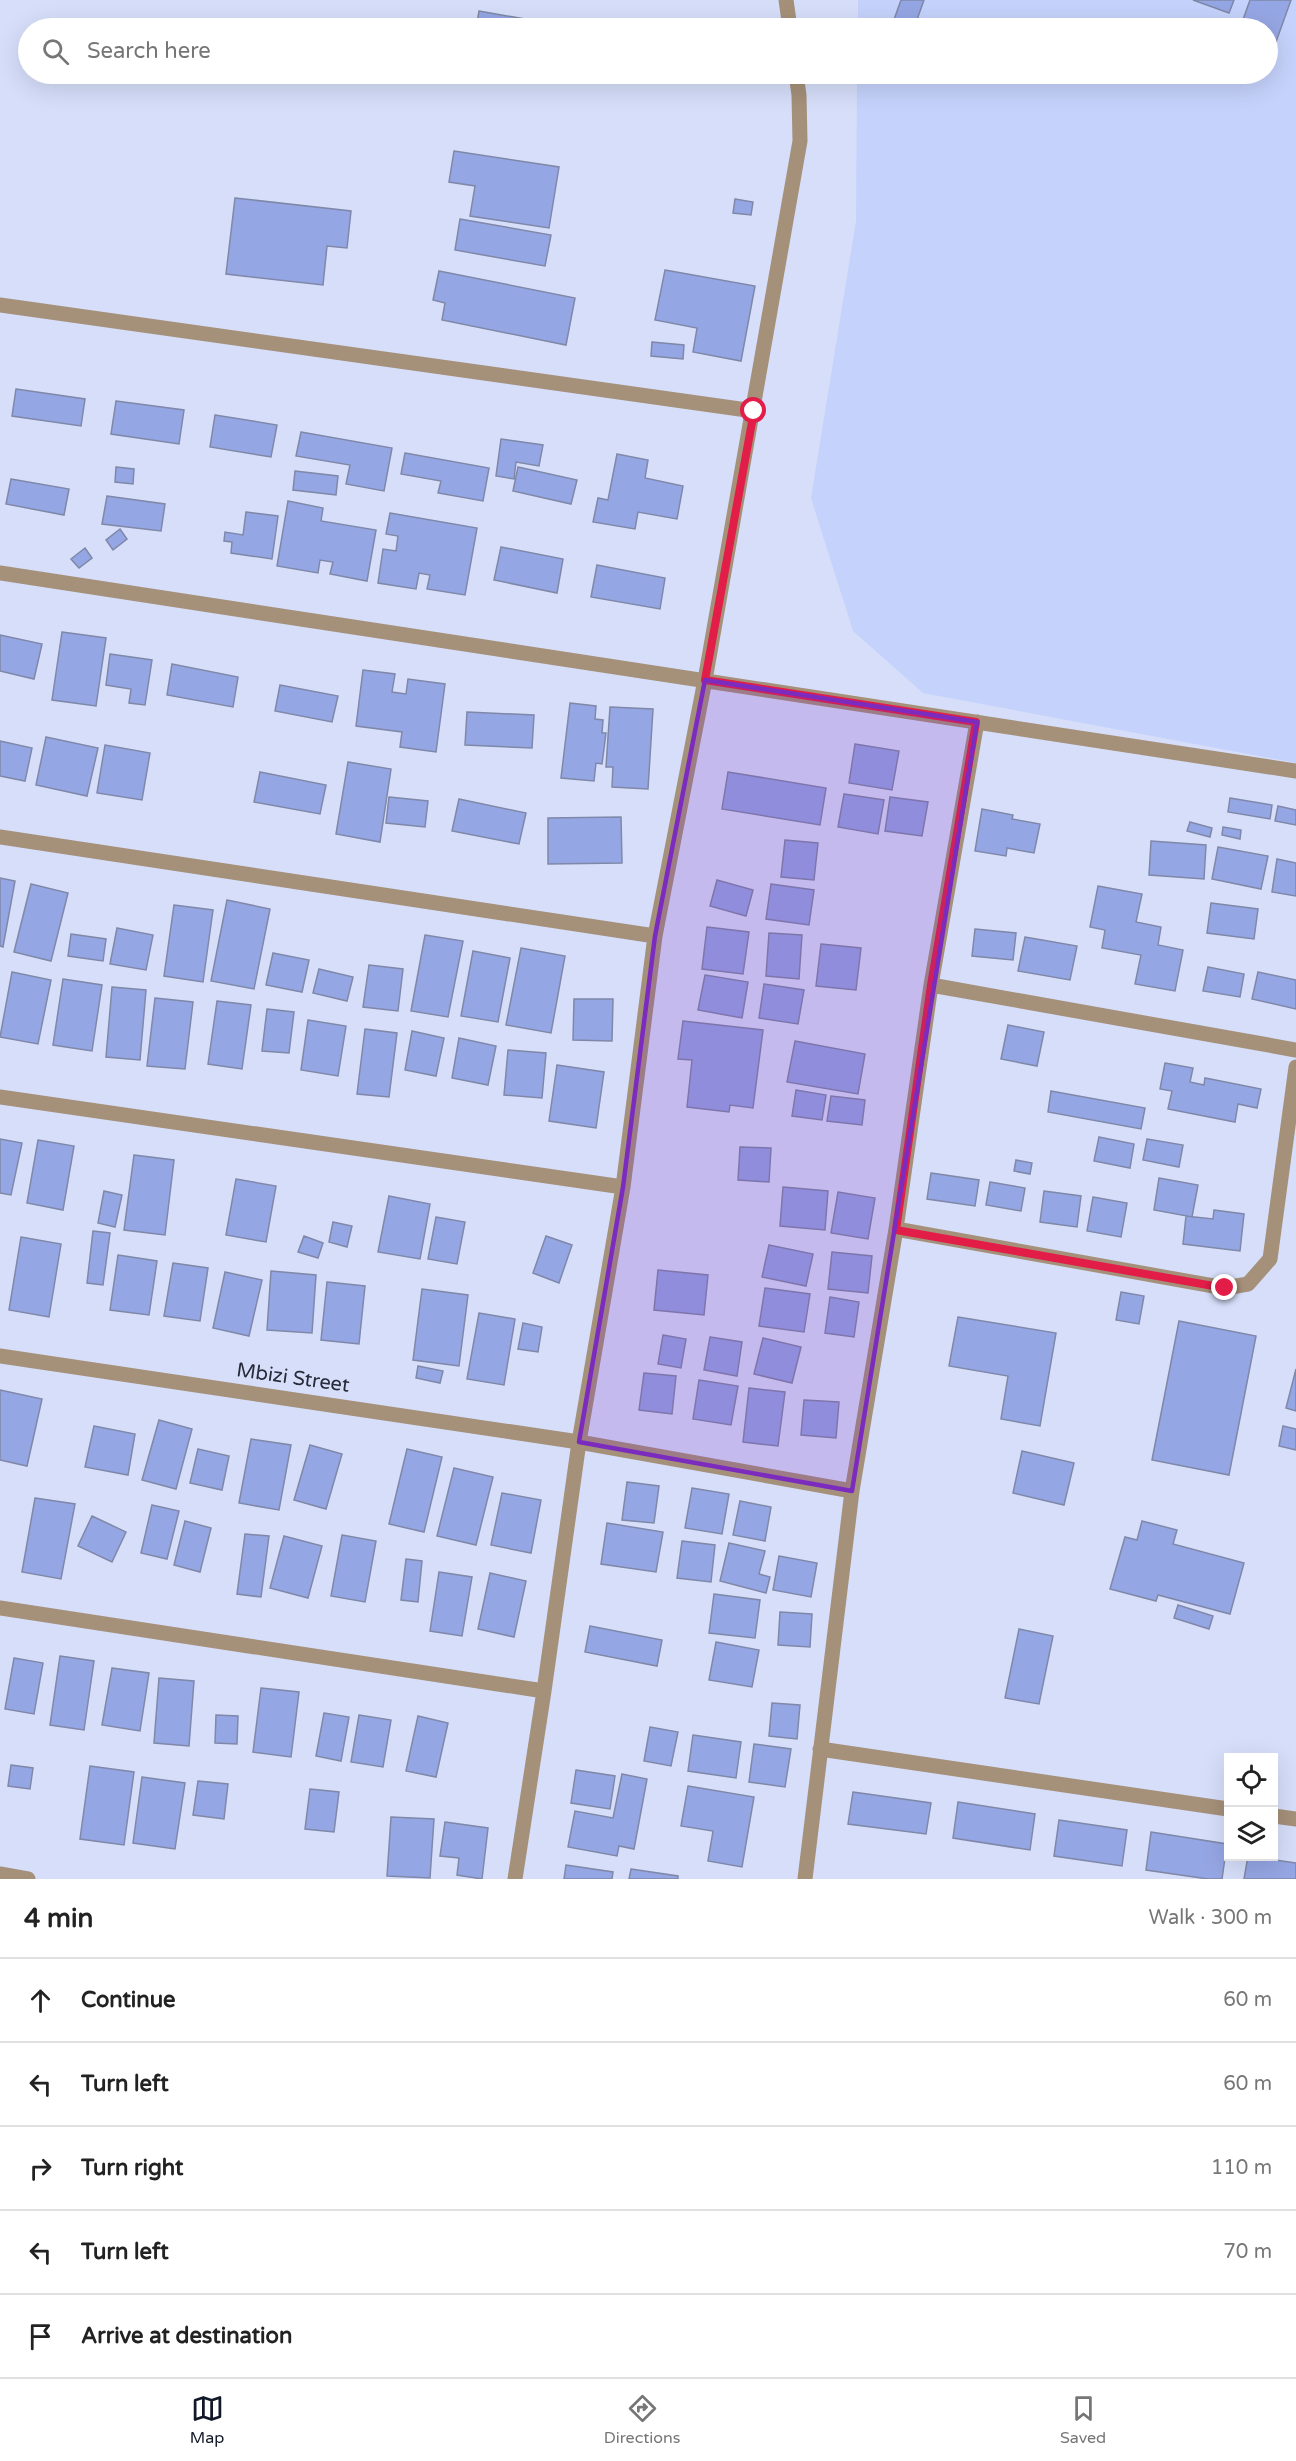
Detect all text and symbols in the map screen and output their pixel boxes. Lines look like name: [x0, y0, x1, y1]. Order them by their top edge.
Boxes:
search box: [18, 18, 1278, 84]
icon: search: [39, 35, 72, 68]
text: Search here: [87, 38, 211, 64]
route start: [740, 397, 766, 423]
route end: [1211, 1274, 1237, 1300]
street label: Mbizi Street: [235, 1358, 351, 1398]
map controls: [1224, 1753, 1278, 1861]
button: locate: [1224, 1753, 1278, 1807]
button: layers: [1224, 1807, 1278, 1861]
text: 4 min: [24, 1903, 93, 1934]
text: Walk · 300 m: [1149, 1906, 1272, 1930]
icon: ahead: [24, 1984, 57, 2017]
text: Continue: [81, 1987, 176, 2013]
text: 60 m: [1223, 1988, 1272, 2012]
icon: left: [24, 2068, 57, 2101]
text: Turn left: [81, 2071, 169, 2097]
text: 60 m: [1223, 2072, 1272, 2096]
icon: right: [24, 2152, 57, 2185]
text: Turn right: [81, 2155, 183, 2181]
text: 110 m: [1211, 2156, 1272, 2180]
icon: left: [24, 2236, 57, 2269]
text: Turn left: [81, 2239, 169, 2265]
text: 70 m: [1223, 2240, 1272, 2264]
icon: arrive: [24, 2320, 57, 2353]
text: Arrive at destination: [81, 2323, 292, 2349]
tab: Map: [190, 2392, 224, 2448]
tab: Directions: [604, 2392, 680, 2448]
tab: Saved: [1060, 2392, 1106, 2448]

